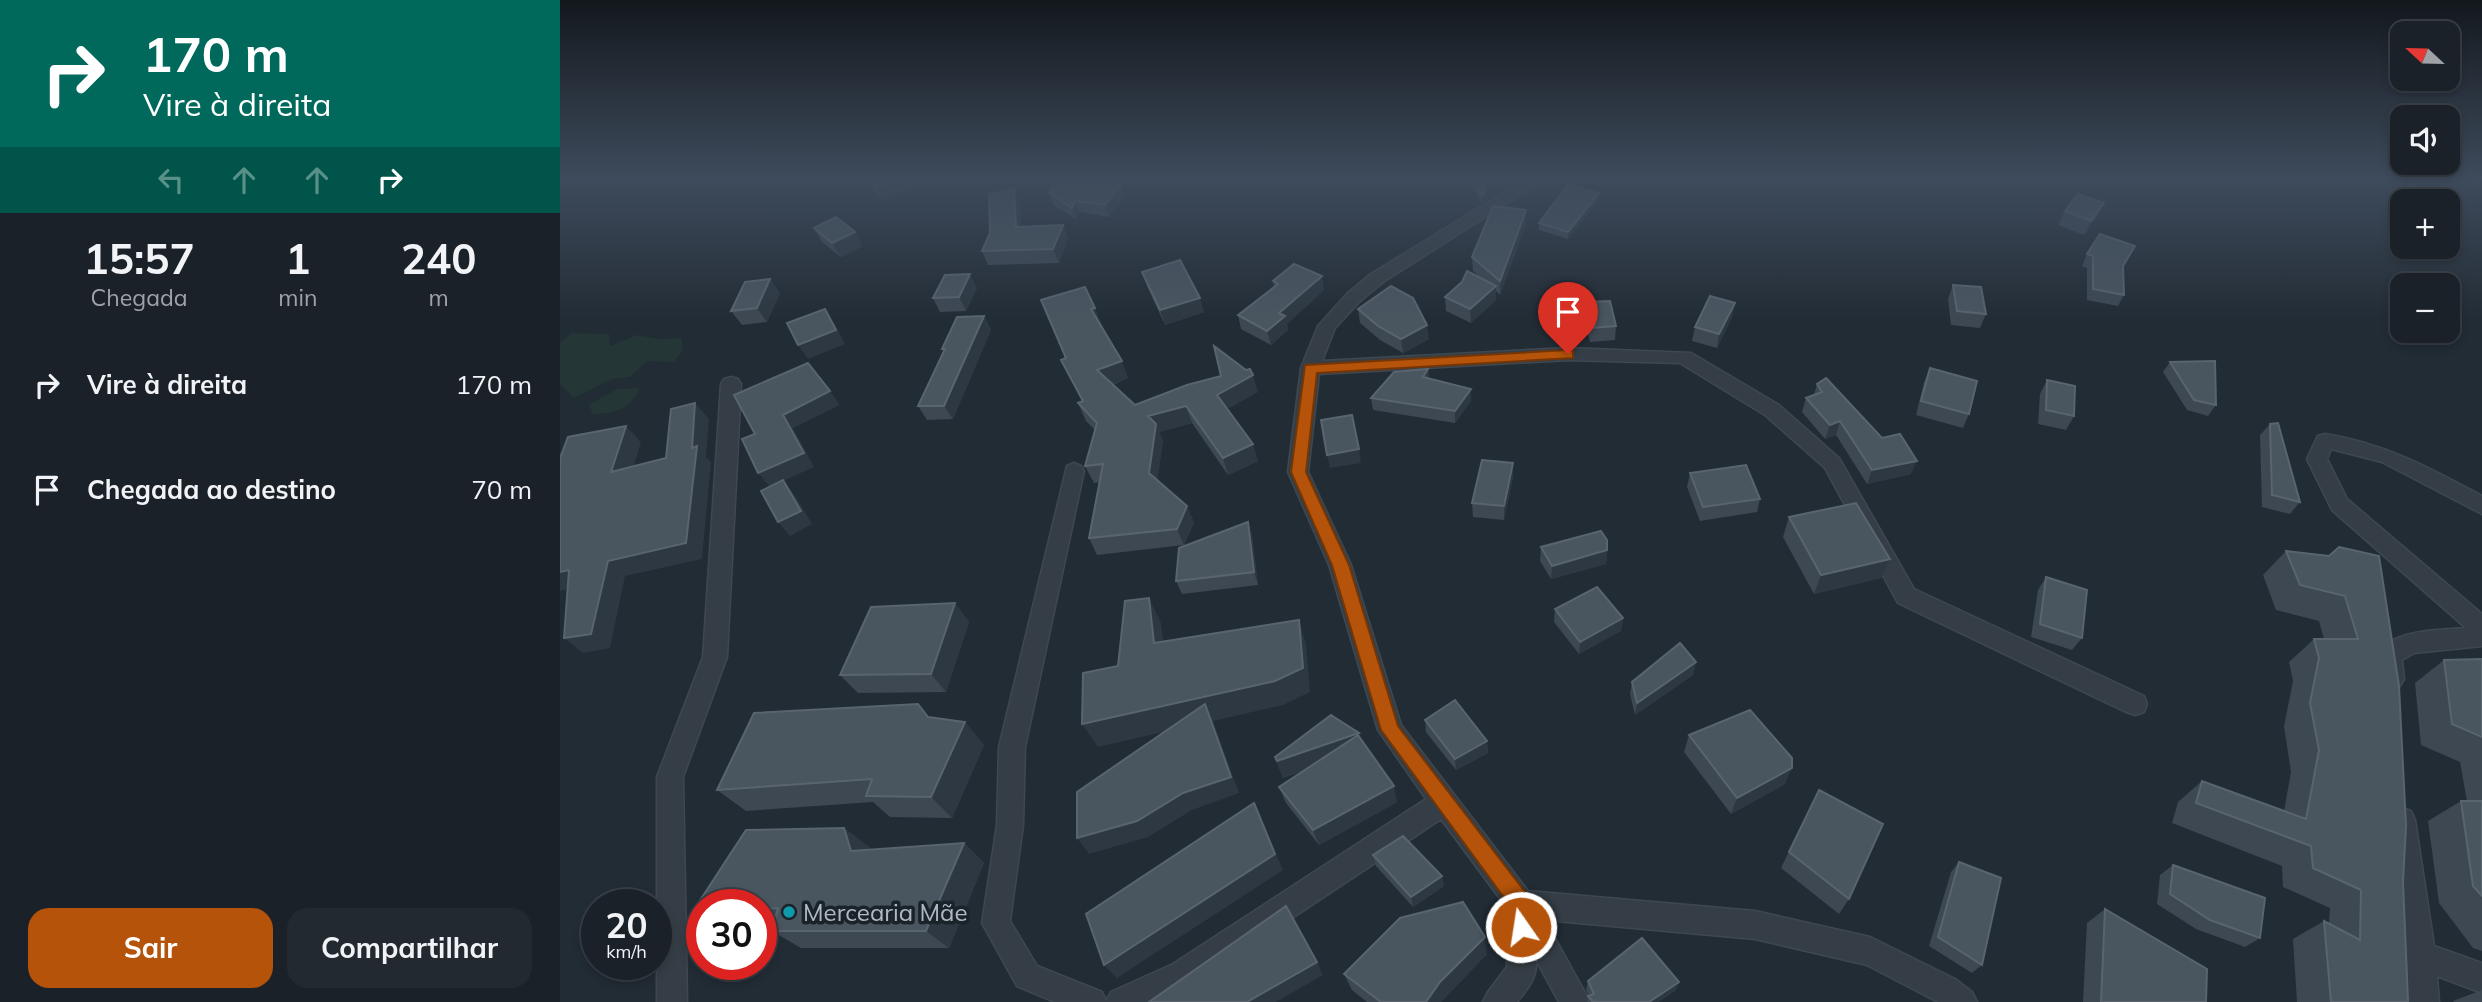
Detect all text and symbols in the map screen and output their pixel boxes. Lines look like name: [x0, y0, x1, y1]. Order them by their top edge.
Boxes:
north arrow: [2390, 21, 2460, 91]
map controls: [2390, 21, 2460, 343]
text: 170 m: [143, 23, 289, 84]
icon: right: [28, 28, 119, 119]
text: Vire à direita: [143, 84, 331, 124]
button: sound: [2390, 105, 2460, 175]
icon: left: [152, 161, 190, 199]
icon: ahead: [225, 161, 263, 199]
icon: ahead: [298, 161, 336, 199]
icon: right: [371, 161, 409, 199]
button: +: [2390, 189, 2460, 259]
text: 15:57: [84, 232, 195, 285]
text: 1: [285, 232, 310, 285]
text: 240: [401, 232, 476, 285]
button: −: [2390, 273, 2460, 343]
pin: [1538, 282, 1598, 354]
text: Chegada: [91, 283, 188, 312]
text: min: [278, 283, 317, 312]
text: m: [429, 283, 449, 312]
icon: arrive: [1549, 293, 1587, 331]
icon: right: [28, 366, 66, 404]
text: Vire à direita: [87, 368, 247, 401]
text: 170 m: [456, 368, 532, 401]
icon: arrive: [28, 471, 66, 509]
text: Chegada ao destino: [87, 473, 336, 506]
text: 70 m: [471, 473, 532, 506]
speed limit sign: 30: [686, 889, 777, 980]
position arrow: [1484, 890, 1558, 964]
place label: Mercearia Mãe: [803, 897, 967, 927]
text: 20: [605, 903, 648, 947]
marker: Mercearia Mãe: [781, 904, 797, 920]
button: Sair: [28, 908, 273, 988]
button: Compartilhar: [287, 908, 532, 988]
text: km/h: [606, 940, 647, 963]

